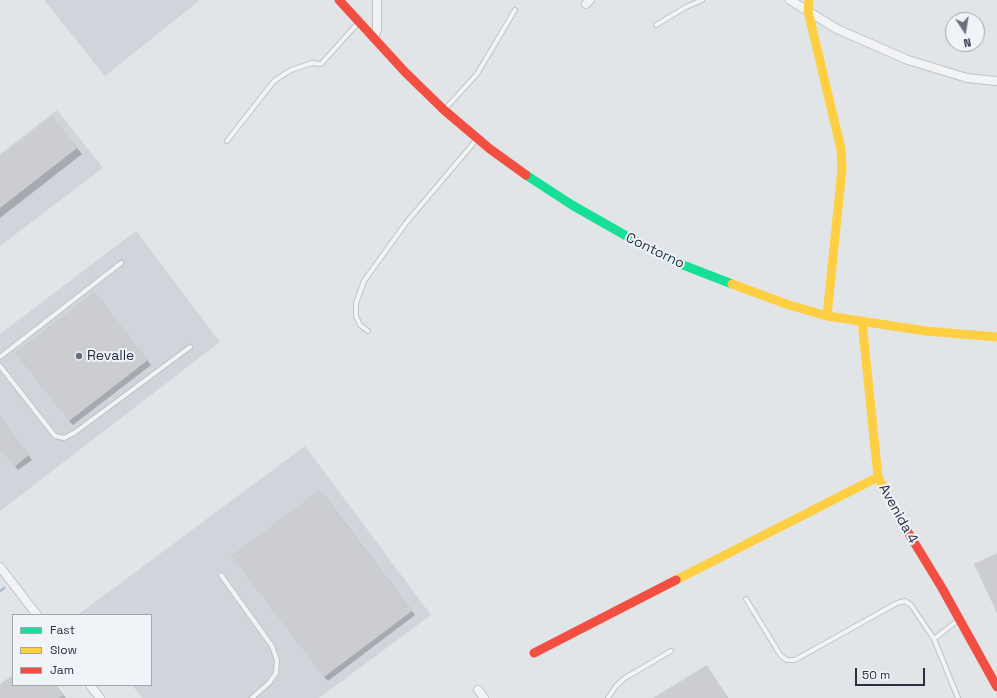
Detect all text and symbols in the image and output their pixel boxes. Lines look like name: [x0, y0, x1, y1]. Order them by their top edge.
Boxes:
north arrow: [945, 12, 985, 52]
text: N: [962, 35, 972, 50]
street label: Contorno: [623, 230, 687, 272]
place label: Revalle: [87, 348, 134, 364]
marker: Revalle: [74, 351, 84, 361]
street label: Avenida 4: [875, 481, 921, 547]
legend: [12, 614, 152, 686]
text: Fast: [50, 622, 75, 638]
text: Slow: [50, 642, 77, 658]
scale bar: [857, 660, 927, 686]
text: Jam: [50, 662, 74, 678]
text: 50 m: [862, 667, 890, 683]

